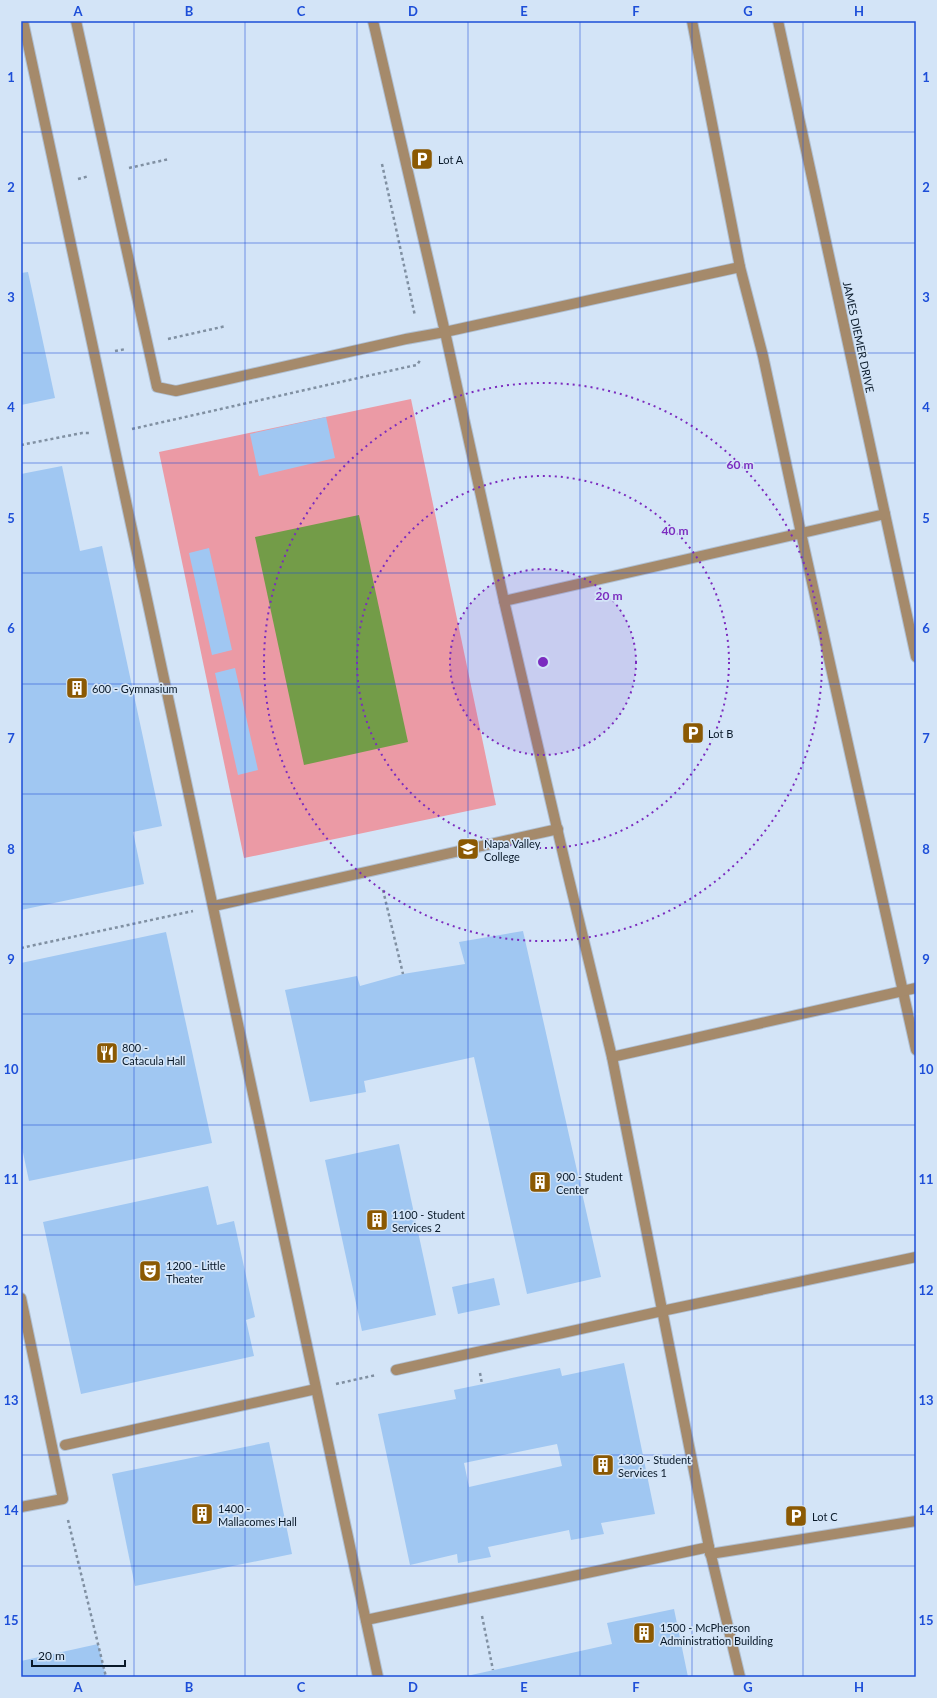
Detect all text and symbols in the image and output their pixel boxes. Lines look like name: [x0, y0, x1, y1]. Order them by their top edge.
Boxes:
text: A: [72, 3, 83, 19]
text: B: [185, 3, 194, 19]
text: C: [297, 3, 306, 19]
text: D: [408, 3, 418, 19]
text: E: [520, 3, 528, 19]
text: F: [632, 3, 640, 19]
text: G: [743, 3, 753, 19]
text: H: [854, 3, 864, 19]
text: 1: [7, 69, 15, 85]
text: 1: [922, 69, 930, 85]
parking icon: Lot A: [409, 146, 435, 172]
place label: Lot A: [438, 153, 464, 166]
text: 2: [7, 179, 15, 195]
text: 2: [922, 179, 930, 195]
street label: JAMES DIEMER DRIVE: [841, 280, 877, 394]
text: 3: [7, 289, 15, 305]
text: 3: [922, 289, 930, 305]
text: 4: [7, 399, 15, 415]
text: 4: [922, 399, 930, 415]
text: 60 m: [727, 457, 753, 472]
text: 5: [7, 510, 15, 526]
text: 5: [922, 510, 930, 526]
text: 40 m: [662, 523, 688, 538]
text: 20 m: [596, 588, 622, 603]
text: 6: [7, 620, 15, 636]
text: 6: [922, 620, 930, 636]
centre of rings: [536, 655, 550, 669]
building icon: 600 - Gymnasium: [64, 675, 90, 701]
place label: 600 - Gymnasium: [92, 682, 178, 695]
parking icon: Lot B: [680, 720, 706, 746]
place label: Lot B: [708, 727, 733, 740]
text: 7: [7, 730, 15, 746]
text: 7: [922, 730, 930, 746]
school or university icon: Napa Valley College: [455, 836, 481, 862]
place label: Napa Valley College: [484, 837, 541, 863]
text: 8: [7, 841, 15, 857]
text: 8: [922, 841, 930, 857]
text: 9: [7, 951, 15, 967]
text: 9: [922, 951, 930, 967]
restaurant icon: 800 - Catacula Hall: [94, 1040, 120, 1066]
place label: 800 - Catacula Hall: [122, 1041, 185, 1067]
text: 10: [3, 1061, 19, 1077]
text: 10: [918, 1061, 934, 1077]
building icon: 900 - Student Center: [527, 1169, 553, 1195]
place label: 900 - Student Center: [556, 1170, 623, 1196]
text: 11: [3, 1171, 19, 1187]
text: 11: [918, 1171, 934, 1187]
building icon: 1100 - Student Services 2: [364, 1207, 390, 1233]
place label: 1100 - Student Services 2: [392, 1208, 465, 1234]
theatre icon: 1200 - Little Theater: [137, 1258, 163, 1284]
place label: 1200 - Little Theater: [166, 1259, 226, 1285]
text: 12: [3, 1282, 19, 1298]
text: 12: [918, 1282, 934, 1298]
text: 13: [3, 1392, 19, 1408]
text: 13: [918, 1392, 934, 1408]
building icon: 1300 - Student Services 1: [590, 1452, 616, 1478]
place label: 1300 - Student Services 1: [618, 1453, 691, 1479]
building icon: 1400 - Mallacomes Hall: [189, 1501, 215, 1527]
text: 14: [3, 1502, 19, 1518]
place label: 1400 - Mallacomes Hall: [218, 1502, 297, 1528]
text: 14: [918, 1502, 934, 1518]
parking icon: Lot C: [783, 1503, 809, 1529]
place label: Lot C: [812, 1510, 838, 1523]
text: 15: [3, 1612, 19, 1628]
text: 15: [918, 1612, 934, 1628]
building icon: 1500 - McPherson Administration Building: [631, 1620, 657, 1646]
place label: 1500 - McPherson Administration Building: [660, 1621, 773, 1647]
scale bar: [32, 1642, 125, 1668]
text: 20 m: [38, 1648, 65, 1663]
text: A: [72, 1679, 83, 1695]
text: B: [185, 1679, 194, 1695]
text: C: [297, 1679, 306, 1695]
text: D: [408, 1679, 418, 1695]
text: E: [520, 1679, 528, 1695]
text: F: [632, 1679, 640, 1695]
text: G: [743, 1679, 753, 1695]
text: H: [854, 1679, 864, 1695]

